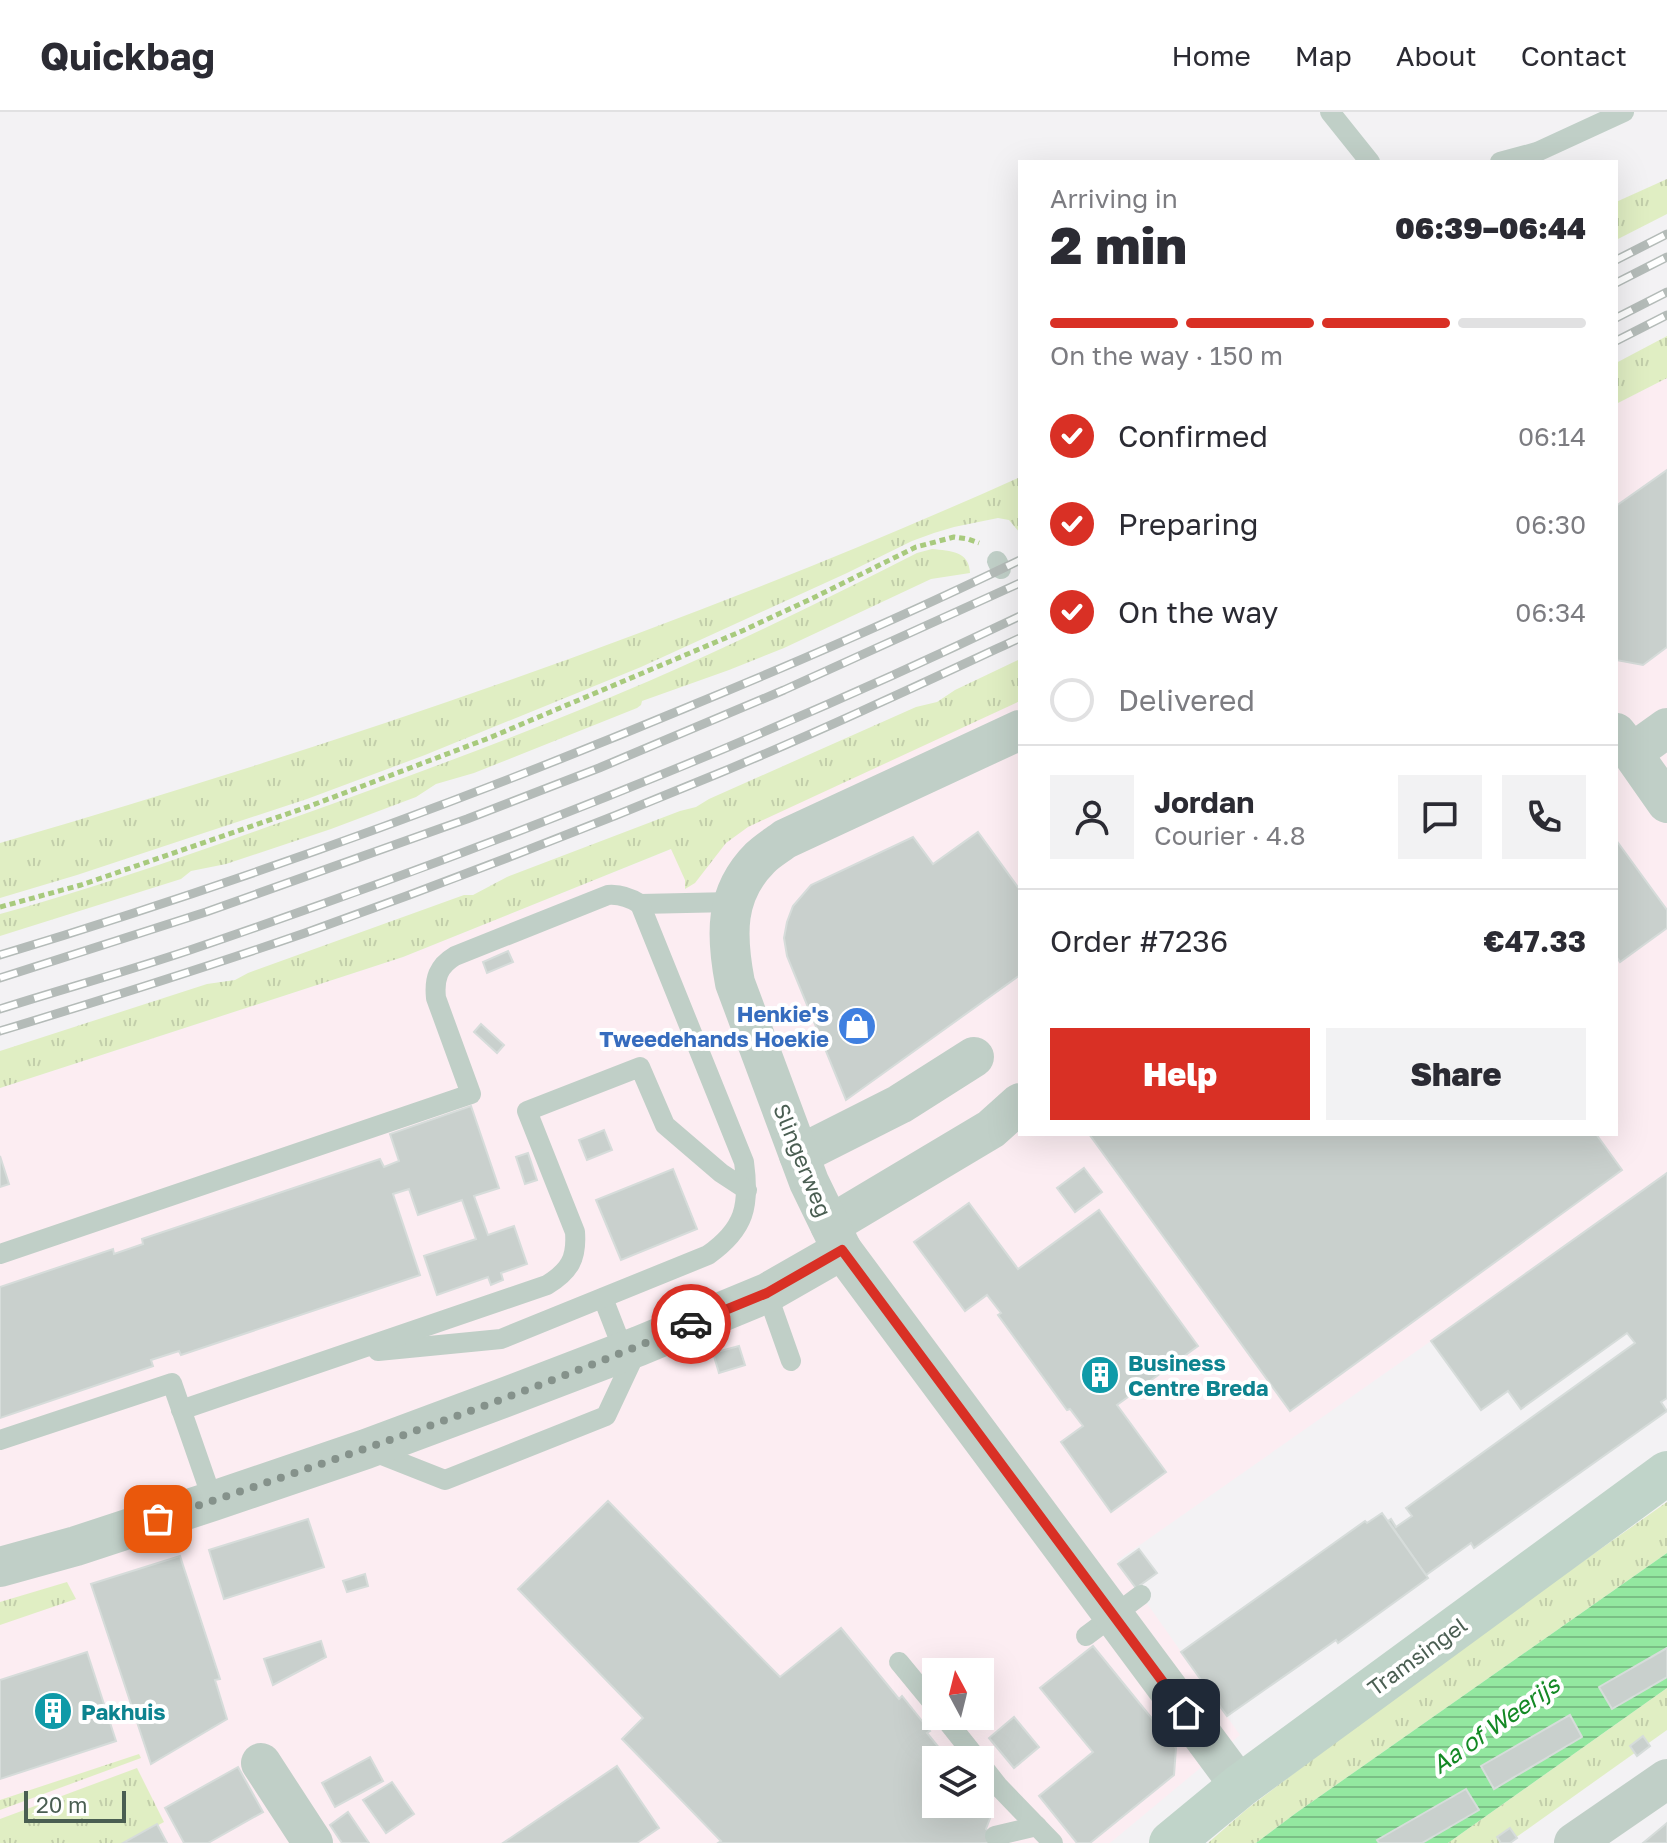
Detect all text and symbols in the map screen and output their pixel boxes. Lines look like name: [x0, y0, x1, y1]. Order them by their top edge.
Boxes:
text: Quickbag: [40, 33, 215, 78]
text: Home: [1172, 39, 1251, 72]
text: Map: [1295, 39, 1352, 72]
text: About: [1396, 39, 1477, 72]
text: Contact: [1521, 39, 1627, 72]
text: Arriving in: [1050, 183, 1178, 214]
text: 06:39–06:44: [1395, 210, 1586, 246]
text: 2 min: [1050, 213, 1187, 275]
text: On the way · 150 m: [1050, 340, 1283, 371]
icon: check: [1050, 414, 1094, 458]
text: Confirmed: [1118, 418, 1268, 454]
text: 06:14: [1518, 421, 1586, 452]
icon: check: [1050, 502, 1094, 546]
text: Preparing: [1118, 506, 1259, 542]
text: 06:30: [1515, 509, 1586, 540]
icon: check: [1050, 590, 1094, 634]
text: On the way: [1118, 594, 1278, 630]
text: 06:34: [1515, 597, 1586, 628]
text: Delivered: [1118, 682, 1255, 718]
button: person: [1050, 775, 1134, 859]
button: chat: [1398, 775, 1482, 859]
button: phone: [1502, 775, 1586, 859]
text: Jordan: [1154, 784, 1254, 820]
text: Courier · 4.8: [1154, 820, 1306, 851]
text: Order #7236: [1050, 923, 1228, 959]
text: €47.33: [1484, 923, 1586, 959]
place label: Henkie's Tweedehands Hoekie: [599, 1000, 829, 1052]
shop icon: Henkie's Tweedehands Hoekie: [836, 1005, 878, 1047]
button: Help: [1050, 1028, 1310, 1120]
button: Share: [1326, 1028, 1586, 1120]
street label: Slingerweg: [768, 1099, 838, 1221]
courier: [651, 1284, 731, 1364]
icon: car: [669, 1302, 713, 1346]
place label: Business Centre Breda: [1128, 1349, 1268, 1401]
building icon: Business Centre Breda: [1079, 1354, 1121, 1396]
pin: [124, 1485, 192, 1553]
icon: bag: [136, 1497, 180, 1541]
street label: Tramsingel: [1362, 1611, 1472, 1701]
north arrow: [922, 1658, 994, 1730]
map controls: [922, 1658, 994, 1818]
water label: Aa of Weerijs: [1425, 1669, 1566, 1780]
pin: [1152, 1679, 1220, 1747]
building icon: Pakhuis: [32, 1690, 74, 1732]
icon: home: [1164, 1691, 1208, 1735]
place label: Pakhuis: [81, 1698, 166, 1725]
button: layers: [922, 1746, 994, 1818]
scale bar: [24, 1787, 126, 1823]
text: 20 m: [36, 1791, 87, 1818]

